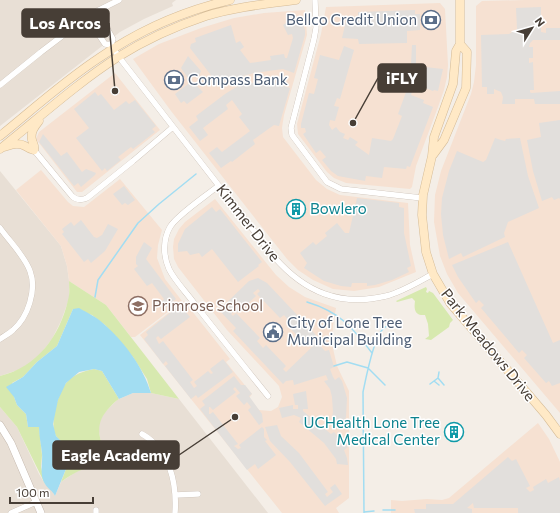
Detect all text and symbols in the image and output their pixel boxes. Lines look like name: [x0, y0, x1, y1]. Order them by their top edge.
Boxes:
north arrow: [512, 8, 552, 48]
callout: Los Arcos: [22, 9, 109, 37]
bank icon: Bellco Credit Union: [420, 9, 442, 31]
place label: Bellco Credit Union: [286, 10, 417, 28]
text: Los Arcos: [29, 13, 101, 32]
text: N: [533, 14, 548, 29]
callout: iFLY: [378, 64, 426, 92]
text: iFLY: [386, 68, 418, 87]
bank icon: Compass Bank: [163, 69, 185, 91]
place label: Compass Bank: [188, 70, 288, 88]
street label: Kimmer Drive: [213, 180, 285, 265]
building icon: Bowlero: [285, 198, 307, 220]
place label: Bowlero: [310, 199, 367, 217]
street label: Park Meadows Drive: [438, 284, 540, 404]
school or university icon: Primrose School: [127, 295, 149, 317]
place label: Primrose School: [152, 296, 263, 314]
place label: City of Lone Tree Municipal Building: [287, 313, 412, 348]
public building icon: City of Lone Tree Municipal Building: [262, 321, 284, 343]
place label: UCHealth Lone Tree Medical Center: [303, 413, 440, 448]
building icon: UCHealth Lone Tree Medical Center: [443, 421, 465, 443]
callout: Eagle Academy: [53, 441, 179, 469]
text: Eagle Academy: [61, 445, 171, 464]
scale bar: [10, 479, 93, 505]
text: 100 m: [16, 485, 50, 499]

